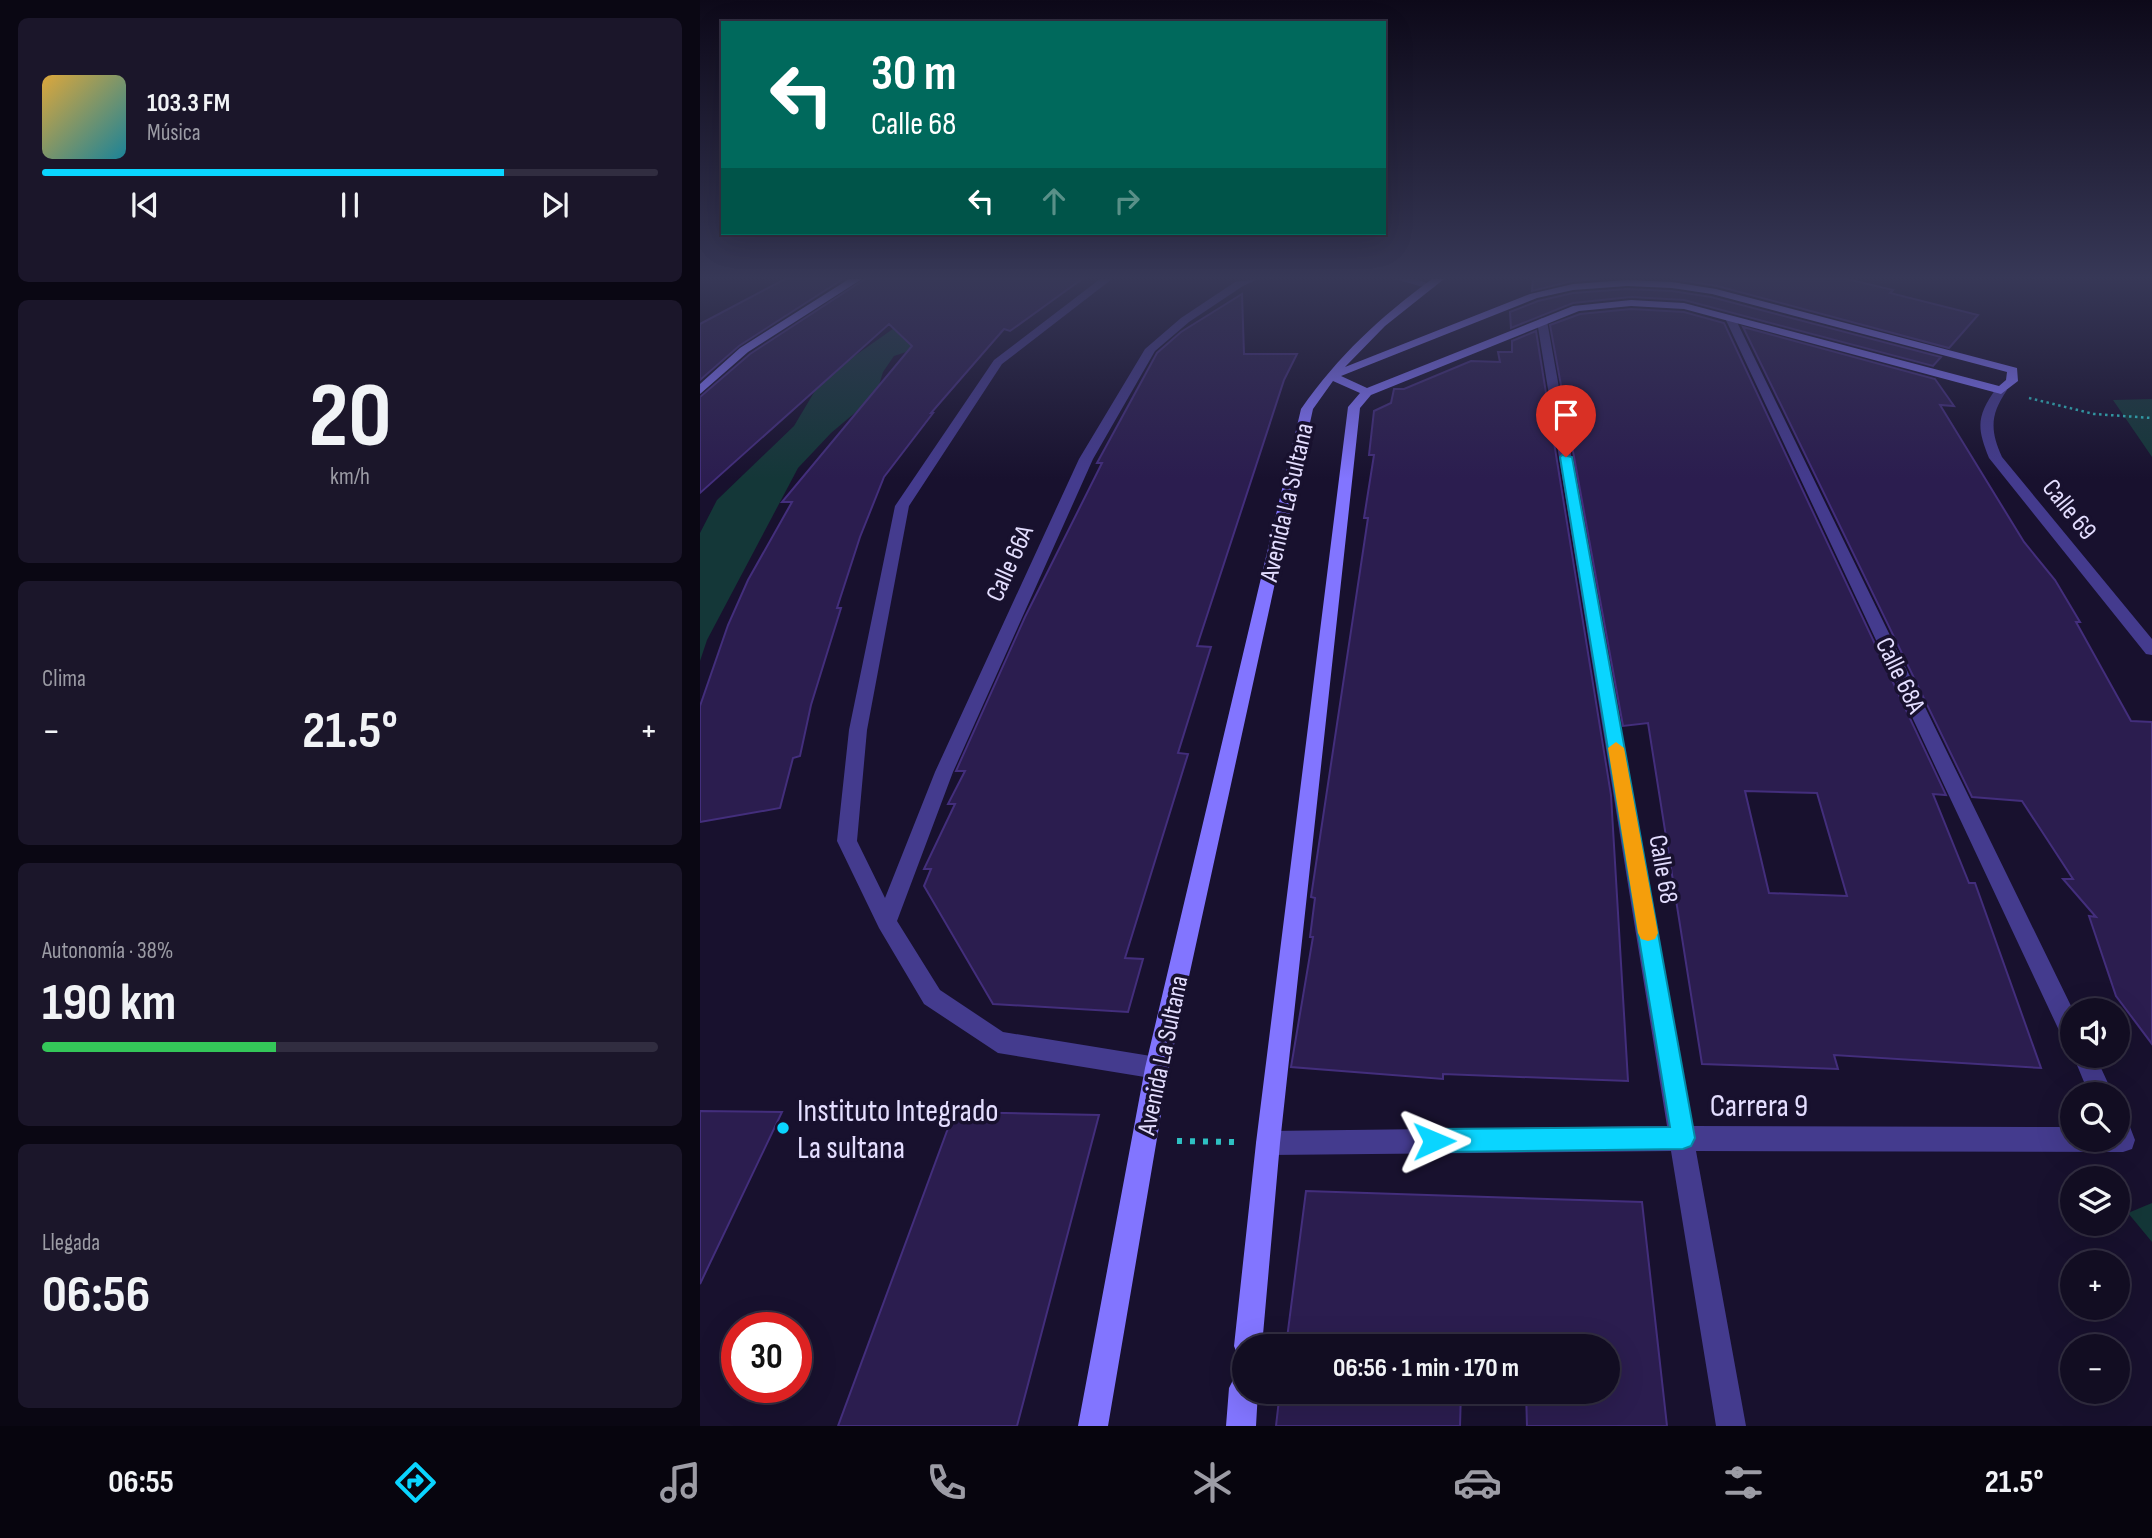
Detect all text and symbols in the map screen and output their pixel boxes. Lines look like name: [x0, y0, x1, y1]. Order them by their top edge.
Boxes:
text: 30 m: [871, 45, 956, 104]
icon: left: [756, 49, 847, 140]
text: 103.3 FM: [147, 88, 230, 119]
text: Calle 68: [871, 105, 956, 144]
text: Música: [147, 119, 201, 147]
icon: left: [962, 182, 1000, 220]
icon: ahead: [1035, 182, 1073, 220]
icon: right: [1108, 182, 1146, 220]
icon: previous: [126, 186, 164, 224]
icon: pause: [331, 186, 369, 224]
icon: next: [536, 186, 574, 224]
text: 20: [308, 363, 392, 472]
pin: [1536, 385, 1596, 457]
icon: arrive: [1547, 396, 1585, 434]
street label: Avenida La Sultana: [1254, 420, 1321, 586]
text: km/h: [330, 463, 370, 491]
street label: Calle 69: [2035, 473, 2103, 547]
street label: Calle 66A: [980, 520, 1041, 607]
street label: Calle 68A: [1868, 633, 1932, 719]
text: Clima: [42, 665, 86, 693]
text: 21.5°: [302, 700, 398, 763]
text: −: [42, 709, 61, 754]
text: +: [639, 709, 658, 754]
street label: Calle 68: [1641, 832, 1684, 906]
text: Autonomía · 38%: [42, 937, 173, 965]
text: 190 km: [42, 972, 176, 1035]
street label: Avenida La Sultana: [1131, 973, 1195, 1139]
map controls: [2060, 998, 2130, 1404]
button: sound: [2060, 998, 2130, 1068]
button: search: [2060, 1082, 2130, 1152]
street label: Carrera 9: [1710, 1087, 1808, 1126]
place label: Instituto Integrado La sultana: [797, 1092, 999, 1168]
position arrow: [1397, 1104, 1471, 1178]
marker: Instituto Integrado La sultana: [775, 1120, 791, 1136]
button: layers: [2060, 1166, 2130, 1236]
text: Llegada: [42, 1229, 100, 1257]
button: +: [2060, 1250, 2130, 1320]
text: 06:56: [42, 1264, 150, 1327]
speed limit sign: 30: [721, 1312, 812, 1403]
button: −: [2060, 1334, 2130, 1404]
text: 06:56 · 1 min · 170 m: [1333, 1353, 1519, 1384]
icon: directions: [391, 1458, 440, 1507]
icon: music: [656, 1458, 705, 1507]
icon: phone: [922, 1458, 971, 1507]
icon: climate: [1188, 1458, 1237, 1507]
icon: car: [1453, 1458, 1502, 1507]
icon: filters: [1719, 1458, 1768, 1507]
text: 06:55: [108, 1463, 174, 1502]
text: 21.5°: [1985, 1463, 2044, 1502]

